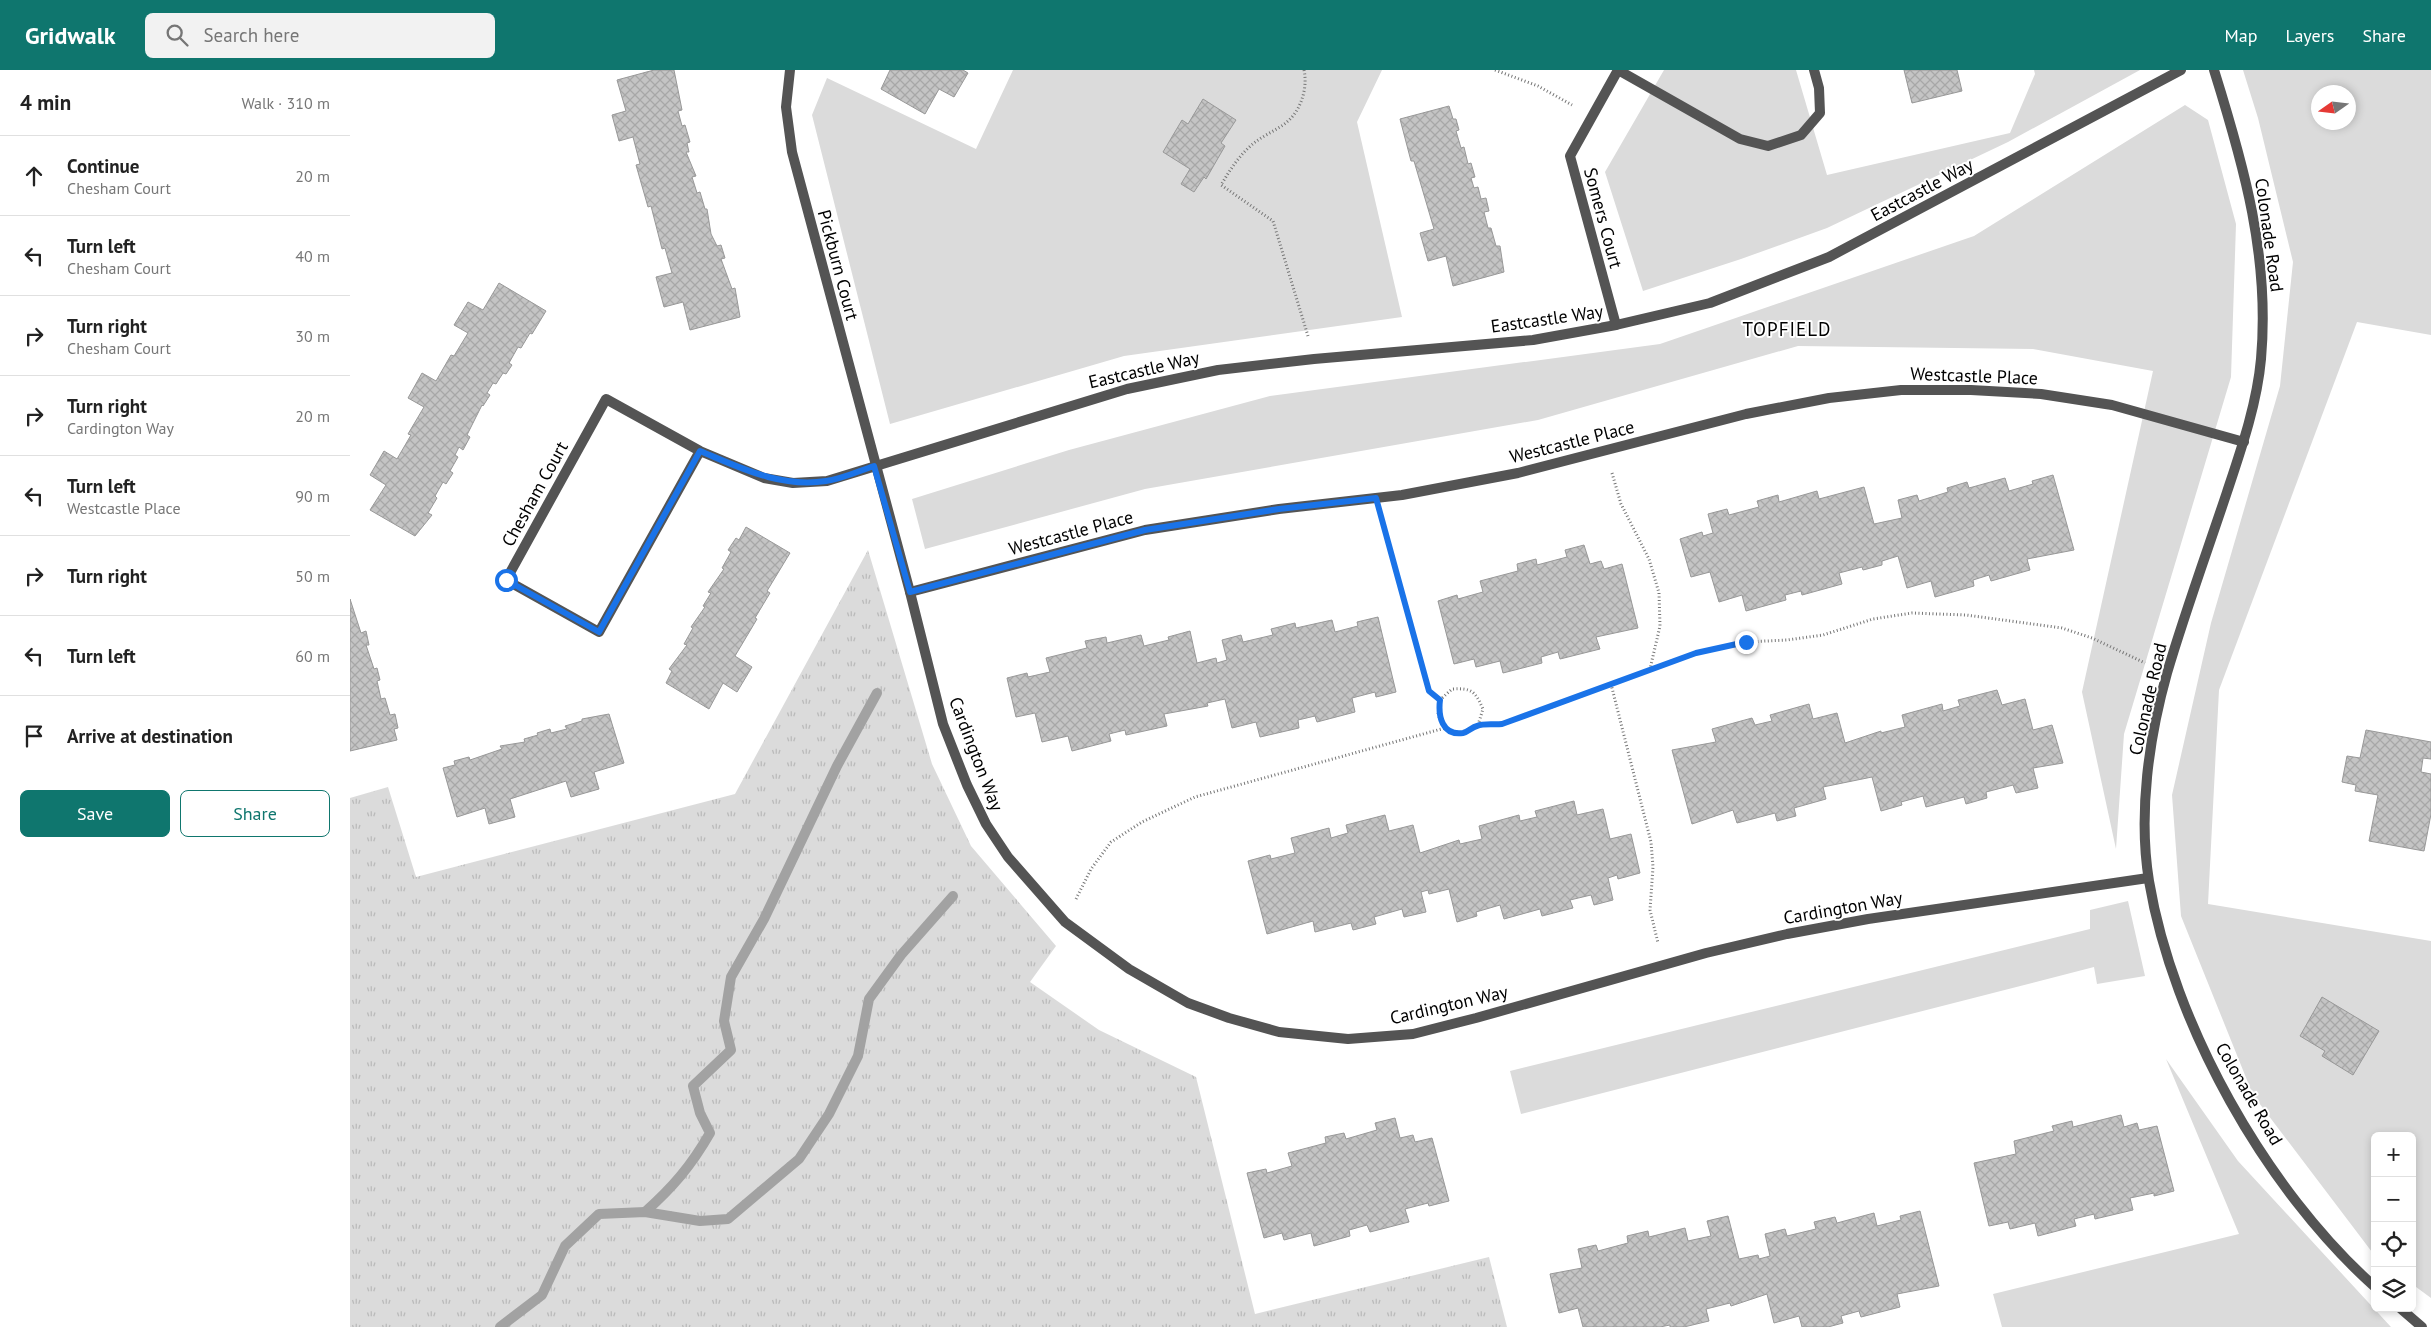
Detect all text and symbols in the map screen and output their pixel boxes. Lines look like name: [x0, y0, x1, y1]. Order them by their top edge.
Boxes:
search box: [145, 13, 495, 58]
text: Gridwalk: [25, 20, 115, 51]
icon: search: [163, 21, 191, 49]
text: Search here: [203, 23, 299, 47]
text: Map: [2225, 24, 2257, 47]
text: Layers: [2285, 24, 2334, 47]
text: Share: [2362, 24, 2406, 47]
north arrow: [2311, 85, 2356, 130]
text: 4 min: [20, 89, 71, 116]
text: Walk · 310 m: [241, 93, 330, 113]
street label: Eastcastle Way: [1866, 153, 1978, 226]
text: Continue: [67, 154, 139, 178]
icon: ahead: [20, 162, 48, 190]
street label: Somers Court: [1579, 165, 1628, 271]
text: 20 m: [295, 166, 330, 186]
street label: Colonade Road: [2250, 177, 2289, 293]
text: Chesham Court: [67, 178, 171, 198]
street label: Pickburn Court: [813, 207, 864, 323]
text: Turn left: [67, 234, 136, 258]
icon: left: [20, 242, 48, 270]
text: 40 m: [295, 246, 330, 266]
text: Chesham Court: [67, 258, 171, 278]
street label: Eastcastle Way: [1489, 299, 1605, 338]
text: Turn right: [67, 314, 147, 338]
district label: TOPFIELD: [1742, 317, 1832, 341]
icon: right: [20, 322, 48, 350]
text: 30 m: [295, 326, 330, 346]
text: Chesham Court: [67, 338, 171, 358]
street label: Eastcastle Way: [1086, 345, 1202, 393]
street label: Westcastle Place: [1910, 362, 2038, 389]
text: Turn right: [67, 394, 147, 418]
icon: right: [20, 402, 48, 430]
text: 20 m: [295, 406, 330, 426]
street label: Westcastle Place: [1507, 415, 1637, 468]
text: Cardington Way: [67, 418, 174, 438]
street label: Chesham Court: [496, 437, 573, 550]
text: Turn left: [67, 474, 136, 498]
icon: left: [20, 482, 48, 510]
text: 90 m: [295, 486, 330, 506]
text: Westcastle Place: [67, 498, 181, 518]
street label: Westcastle Place: [1006, 505, 1136, 560]
icon: right: [20, 562, 48, 590]
text: Turn right: [67, 564, 147, 588]
text: 50 m: [295, 566, 330, 586]
route start: [495, 569, 518, 592]
route end: [1735, 631, 1758, 654]
street label: Colonade Road: [2123, 640, 2172, 757]
icon: left: [20, 642, 48, 670]
text: Turn left: [67, 644, 136, 668]
text: 60 m: [295, 646, 330, 666]
street label: Cardington Way: [944, 694, 1009, 815]
icon: arrive: [20, 722, 48, 750]
text: Arrive at destination: [67, 724, 233, 748]
button: Save: [20, 790, 170, 837]
button: Share: [180, 790, 330, 837]
street label: Cardington Way: [1782, 886, 1905, 929]
street label: Cardington Way: [1388, 980, 1511, 1029]
street label: Colonade Road: [2211, 1038, 2288, 1149]
map controls: [2371, 1132, 2416, 1312]
button: +: [2371, 1132, 2416, 1177]
button: −: [2371, 1177, 2416, 1222]
button: locate: [2371, 1222, 2416, 1267]
button: layers: [2371, 1267, 2416, 1312]

